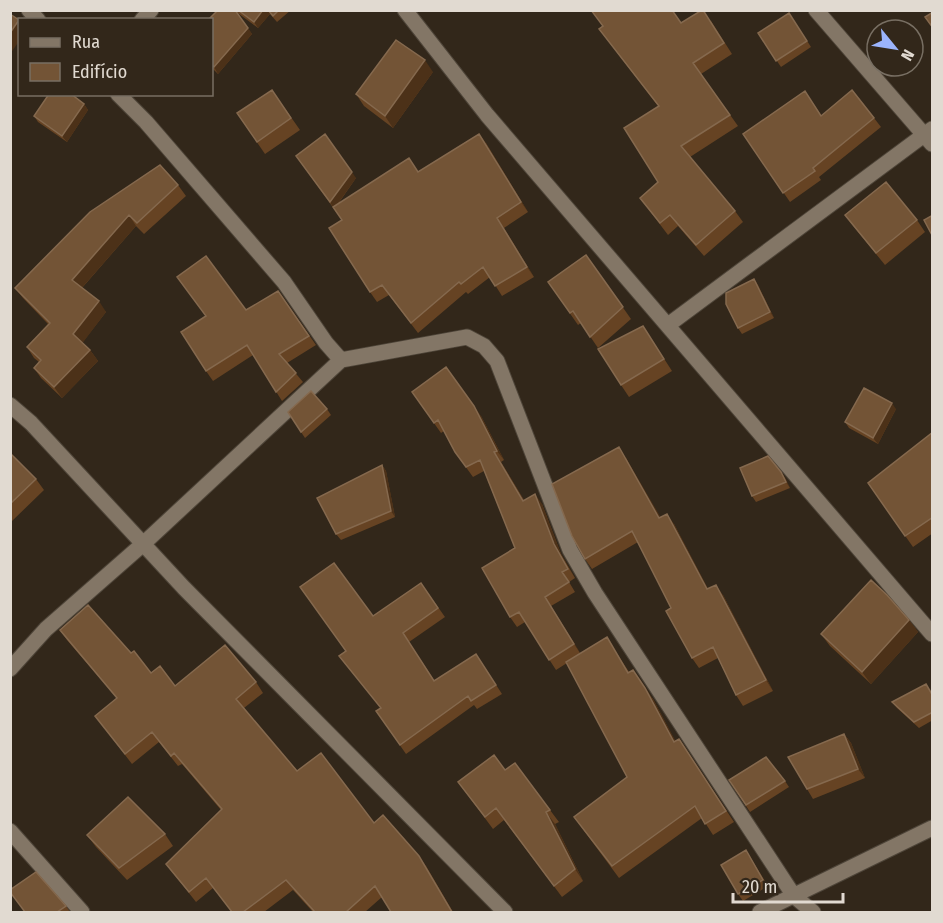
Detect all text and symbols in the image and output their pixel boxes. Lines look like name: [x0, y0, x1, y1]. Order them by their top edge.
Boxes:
legend: [18, 18, 213, 96]
north arrow: [865, 18, 925, 78]
text: Rua: [72, 31, 100, 53]
text: N: [897, 46, 918, 64]
text: Edifício: [72, 61, 127, 83]
scale bar: [733, 866, 842, 904]
text: 20 m: [742, 876, 777, 898]

